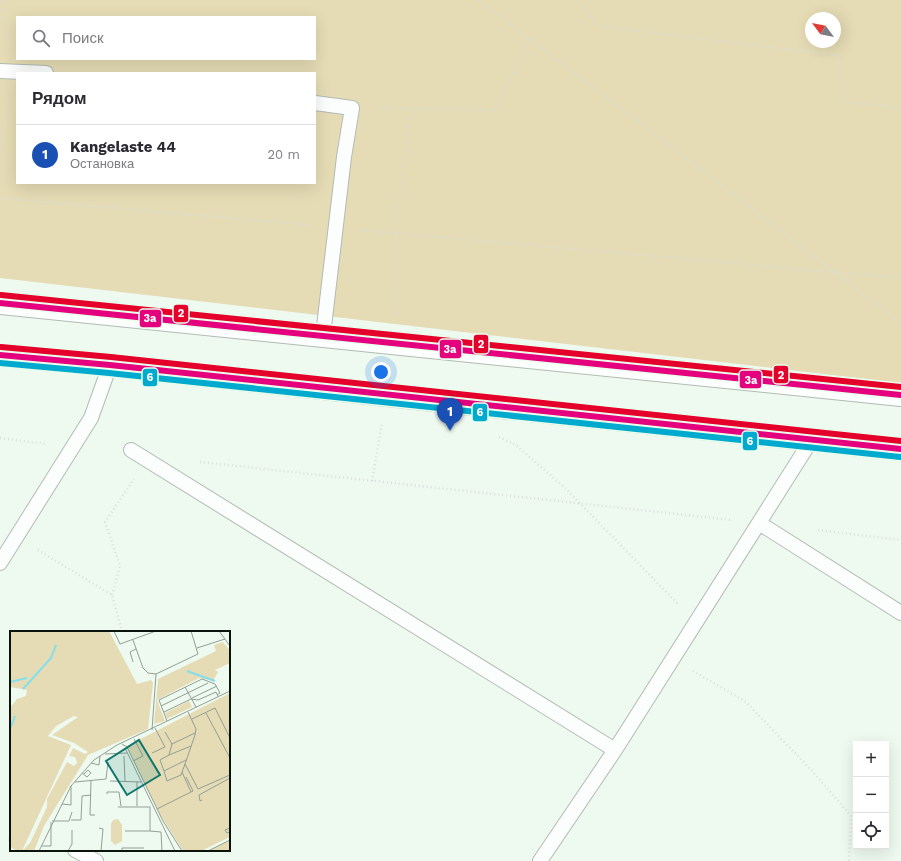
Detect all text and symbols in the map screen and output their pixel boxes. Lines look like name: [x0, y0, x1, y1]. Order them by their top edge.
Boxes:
north arrow: [805, 12, 841, 48]
search box: [16, 16, 316, 60]
icon: search: [30, 27, 52, 49]
text: Поиск: [62, 29, 104, 47]
text: Рядом: [32, 88, 87, 108]
text: Kangelaste 44: [70, 138, 176, 156]
text: 1: [42, 147, 48, 162]
text: 20 m: [268, 147, 300, 162]
text: Остановка: [70, 156, 134, 171]
line badge: 2: [173, 304, 189, 323]
text: 2: [178, 307, 185, 320]
line badge: 3a: [139, 309, 162, 328]
text: 3a: [144, 312, 157, 325]
line badge: 2: [473, 334, 489, 354]
text: 2: [478, 338, 485, 351]
line badge: 3a: [439, 339, 462, 359]
text: 3a: [444, 343, 457, 356]
your location: [371, 362, 391, 382]
line badge: 2: [773, 365, 789, 384]
line badge: 6: [142, 368, 158, 387]
text: 2: [778, 369, 785, 382]
line badge: 3a: [739, 370, 762, 389]
text: 6: [147, 371, 154, 384]
text: 3a: [745, 374, 758, 387]
pin: 1: [437, 398, 463, 431]
line badge: 6: [472, 403, 488, 422]
text: 6: [477, 406, 484, 419]
line badge: 6: [742, 431, 758, 451]
text: 6: [747, 435, 754, 448]
inset map: [10, 631, 230, 851]
map controls: [853, 741, 889, 849]
button: +: [853, 741, 889, 777]
button: −: [853, 777, 889, 813]
button: locate: [853, 813, 889, 849]

